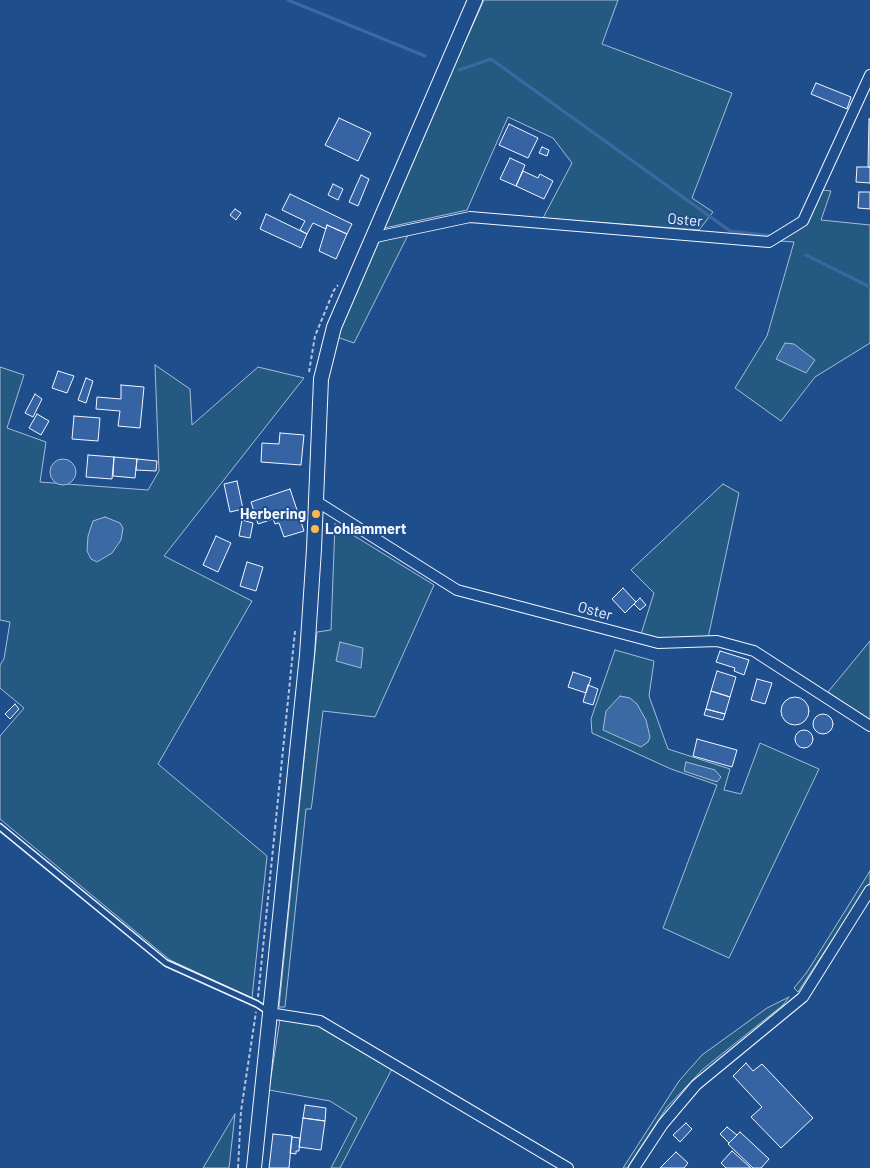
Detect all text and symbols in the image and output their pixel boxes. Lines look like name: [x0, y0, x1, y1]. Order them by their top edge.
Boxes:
street label: Oster: [667, 209, 703, 231]
place label: Herbering: [240, 505, 306, 523]
marker: Herbering: [310, 508, 322, 520]
place label: Lohlammert: [325, 520, 406, 538]
marker: Lohlammert: [309, 523, 321, 535]
street label: Oster: [576, 598, 614, 624]

